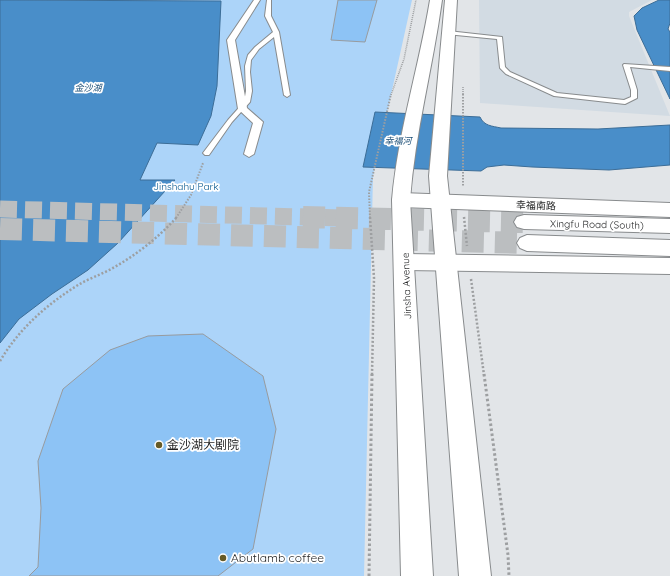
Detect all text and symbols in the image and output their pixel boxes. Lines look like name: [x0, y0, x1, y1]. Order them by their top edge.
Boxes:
water label: 金沙湖: [74, 82, 103, 93]
water label: 幸福河: [384, 135, 413, 146]
park label: Jinshahu Park: [153, 180, 219, 193]
street label: 幸福南路: [516, 198, 556, 213]
street label: Xingfu Road (South): [550, 217, 644, 232]
street label: Jinsha Avenue: [399, 252, 414, 320]
place label: 金沙湖大剧院: [167, 437, 239, 452]
marker: 金沙湖大剧院: [154, 440, 164, 450]
place label: Abutlamb coffee: [231, 550, 324, 565]
marker: Abutlamb coffee: [218, 553, 228, 563]

